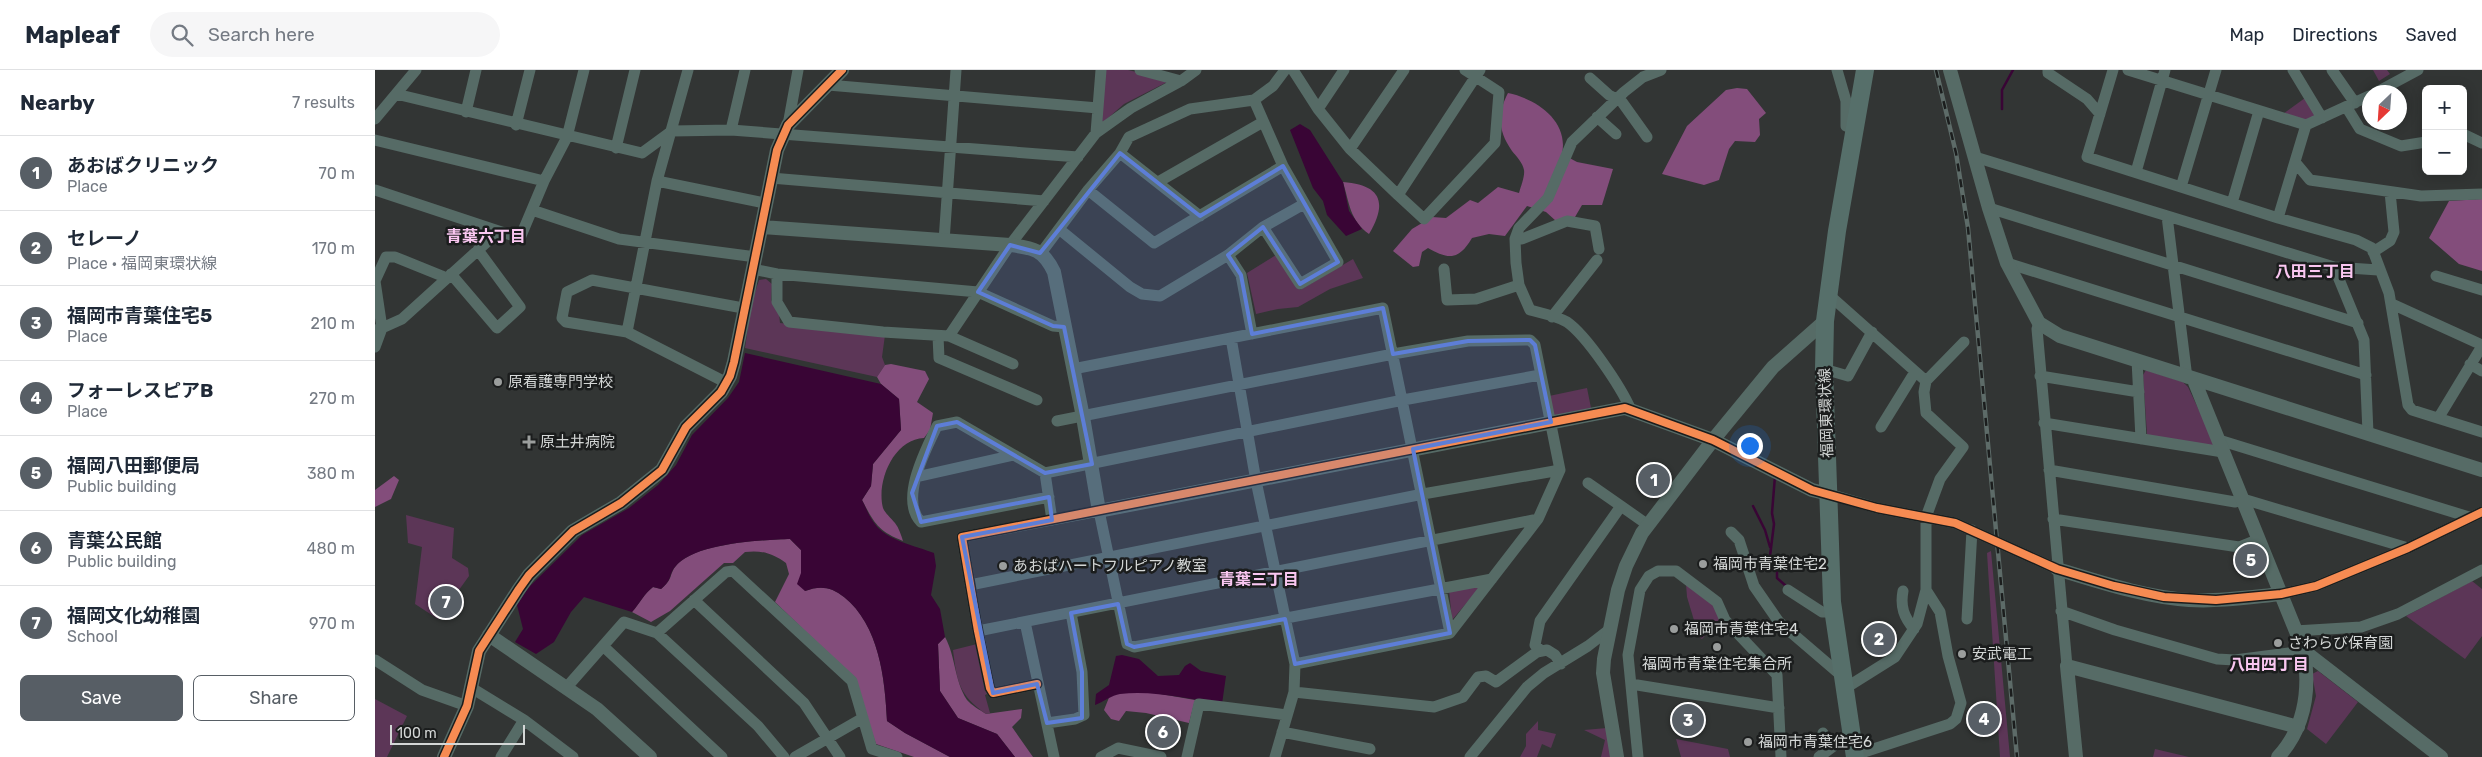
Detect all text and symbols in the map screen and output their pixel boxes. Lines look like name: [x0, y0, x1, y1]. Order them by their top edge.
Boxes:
search box: [150, 12, 500, 57]
text: Mapleaf: [25, 21, 120, 49]
icon: search: [168, 21, 196, 49]
text: Search here: [208, 23, 315, 46]
text: Map: [2229, 24, 2264, 46]
text: Directions: [2292, 24, 2378, 46]
text: Saved: [2406, 24, 2457, 46]
north arrow: [2362, 85, 2407, 130]
map controls: [2422, 85, 2467, 175]
button: +: [2422, 85, 2467, 130]
text: Nearby: [20, 90, 95, 115]
text: 7 results: [292, 93, 355, 112]
button: −: [2422, 130, 2467, 175]
text: あおばクリニック: [67, 154, 219, 177]
text: 1: [32, 164, 40, 183]
text: 70 m: [318, 164, 355, 183]
text: Place: [67, 177, 108, 196]
text: セレーノ: [67, 227, 142, 250]
district label: 青葉六丁目: [446, 227, 526, 246]
text: 2: [31, 239, 41, 258]
text: 170 m: [312, 239, 355, 258]
text: Place · 福岡東環状線: [67, 254, 217, 273]
district label: 八田三丁目: [2275, 262, 2355, 281]
text: 福岡市青葉住宅5: [67, 304, 212, 327]
text: 3: [31, 314, 41, 333]
text: 210 m: [310, 314, 355, 333]
text: Place: [67, 327, 108, 346]
street label: 福岡東環状線: [1815, 368, 1837, 458]
place label: 原看護専門学校: [508, 373, 613, 391]
marker: 原看護専門学校: [492, 376, 504, 388]
text: フォーレスピアB: [67, 379, 213, 402]
text: 4: [31, 389, 41, 408]
text: 270 m: [309, 389, 355, 408]
text: Place: [67, 402, 108, 421]
place label: 原土井病院: [540, 433, 615, 451]
your location: [1737, 433, 1763, 459]
marker: 原土井病院: [522, 435, 536, 449]
text: 福岡八田郵便局: [67, 454, 200, 477]
pin: 1: [1638, 461, 1670, 499]
text: 5: [31, 464, 41, 483]
text: 380 m: [307, 464, 355, 483]
text: Public building: [67, 477, 177, 496]
text: 青葉公民館: [67, 529, 162, 552]
text: 6: [31, 539, 41, 558]
text: 480 m: [307, 539, 355, 558]
pin: 5: [2235, 541, 2267, 579]
text: Public building: [67, 552, 177, 571]
place label: 福岡市青葉住宅2: [1713, 555, 1827, 573]
place label: あおばハートフルピアノ教室: [1013, 557, 1207, 575]
marker: 福岡市青葉住宅2: [1697, 558, 1709, 570]
marker: あおばハートフルピアノ教室: [997, 560, 1009, 572]
district label: 青葉三丁目: [1219, 570, 1299, 589]
pin: 7: [430, 583, 462, 621]
text: 福岡文化幼稚園: [67, 604, 200, 627]
text: 7: [31, 614, 41, 633]
text: 970 m: [309, 614, 355, 633]
place label: 福岡市青葉住宅4: [1684, 620, 1798, 638]
pin: 2: [1863, 620, 1895, 658]
marker: 福岡市青葉住宅4: [1668, 623, 1680, 635]
text: School: [67, 627, 118, 646]
place label: さわらび保育園: [2288, 634, 2393, 652]
marker: さわらび保育園: [2272, 637, 2284, 649]
marker: 福岡市青葉住宅集合所: [1711, 641, 1723, 653]
place label: 安武電工: [1972, 645, 2032, 663]
marker: 安武電工: [1956, 648, 1968, 660]
place label: 福岡市青葉住宅集合所: [1642, 655, 1792, 673]
district label: 八田四丁目: [2229, 655, 2309, 674]
button: Save: [20, 675, 183, 721]
button: Share: [193, 675, 355, 721]
pin: 4: [1968, 700, 2000, 738]
pin: 3: [1672, 701, 1704, 739]
pin: 6: [1147, 713, 1179, 751]
scale bar: [390, 722, 525, 745]
text: 100 m: [397, 725, 437, 742]
place label: 福岡市青葉住宅6: [1758, 733, 1872, 751]
marker: 福岡市青葉住宅6: [1742, 736, 1754, 748]

